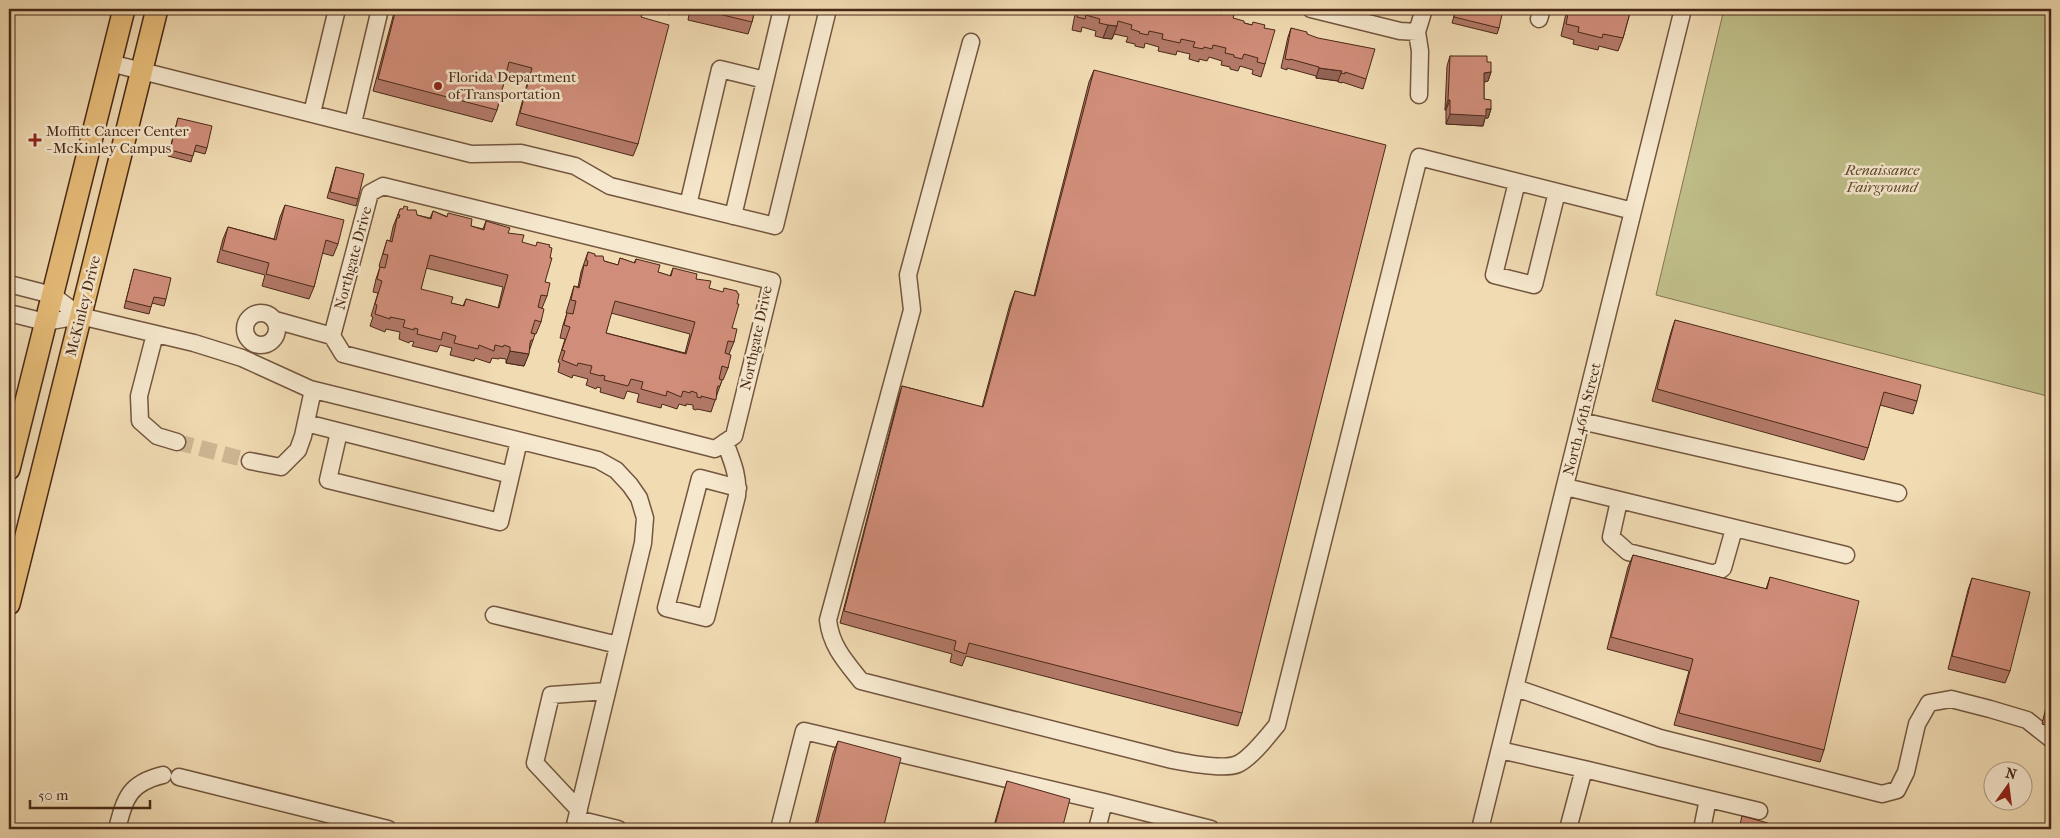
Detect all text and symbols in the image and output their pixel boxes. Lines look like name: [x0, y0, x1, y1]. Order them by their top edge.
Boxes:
place label: Florida Department of Transportation: [448, 68, 577, 103]
marker: Florida Department of Transportation: [432, 80, 444, 92]
place label: Moffitt Cancer Center - McKinley Campus: [46, 122, 189, 157]
marker: Moffitt Cancer Center - McKinley Campus: [28, 133, 42, 147]
park label: Renaissance Fairground: [1844, 161, 1920, 196]
street label: Northgate Drive: [331, 204, 376, 312]
street label: McKinley Drive: [62, 253, 104, 358]
street label: Northgate Drive: [736, 284, 776, 392]
street label: North 46th Street: [1559, 360, 1605, 477]
north arrow: [1982, 760, 2032, 810]
text: N: [2004, 764, 2019, 783]
scale bar: [30, 778, 150, 810]
text: 50 m: [38, 786, 69, 804]

